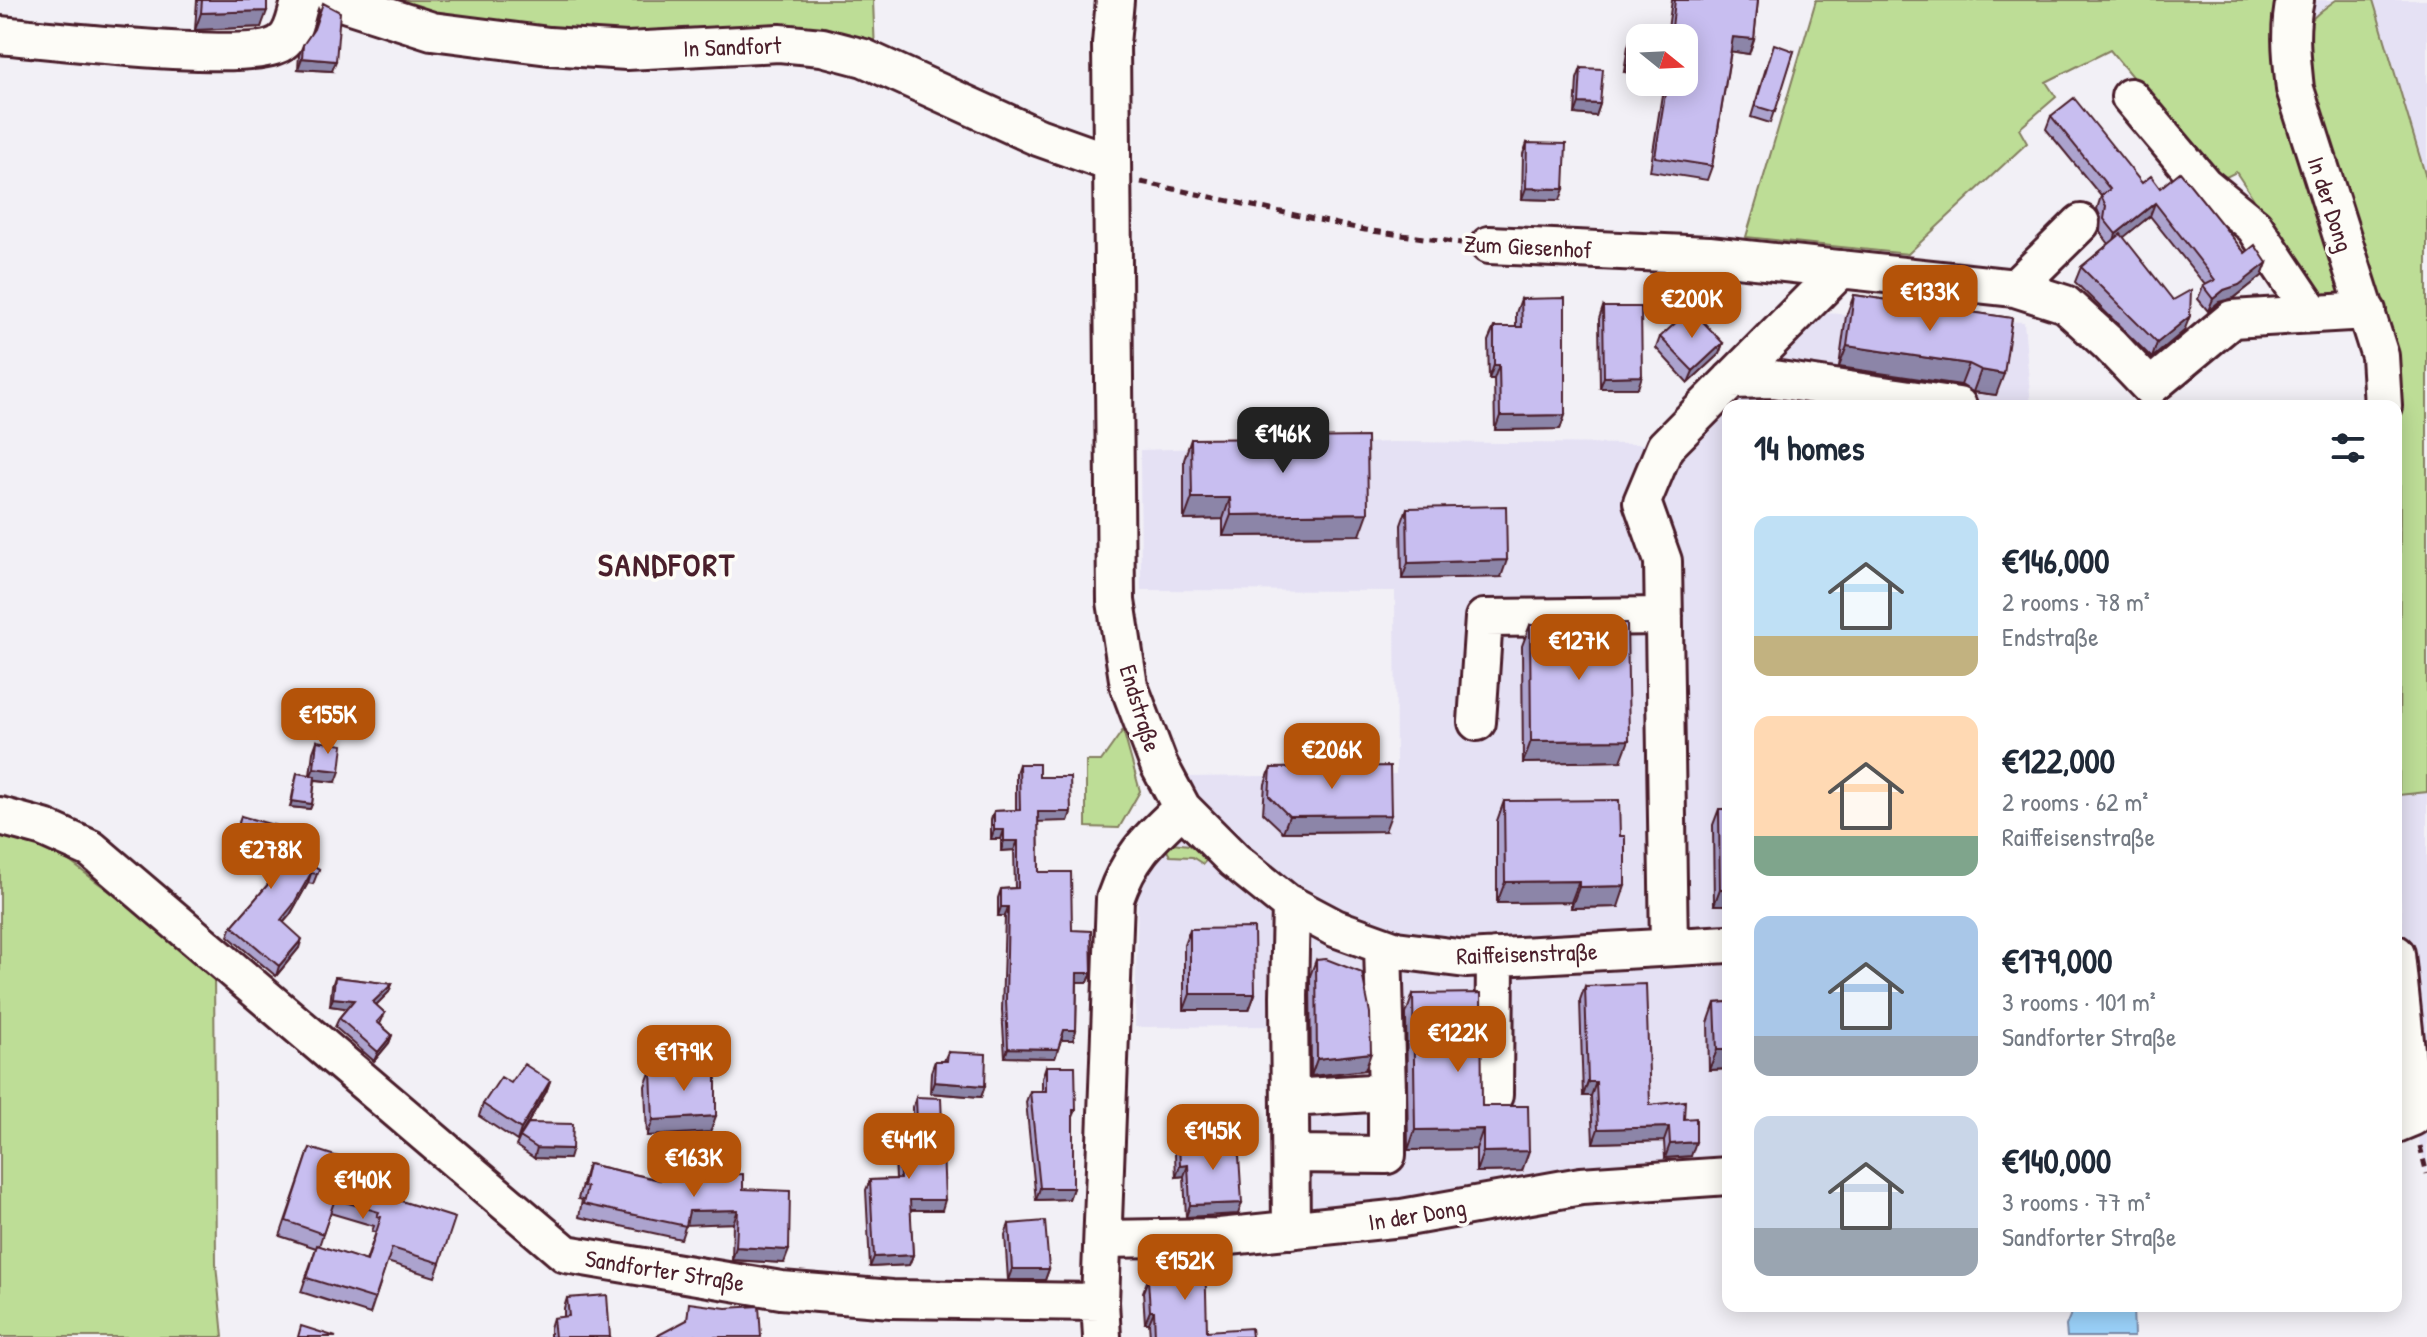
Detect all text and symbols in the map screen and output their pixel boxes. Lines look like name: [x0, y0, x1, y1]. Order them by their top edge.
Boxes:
north arrow: [1626, 24, 1698, 96]
map controls: [1626, 24, 1698, 96]
street label: In Sandfort: [682, 28, 782, 64]
street label: In der Dong: [2301, 152, 2361, 256]
street label: Zum Giesenhof: [1463, 227, 1593, 265]
pin: €133K: [1874, 265, 1986, 333]
pin: €200K: [1636, 272, 1748, 340]
text: €133K: [1901, 273, 1959, 308]
text: €200K: [1661, 280, 1723, 315]
pin: €146K: [1227, 407, 1339, 475]
text: €146K: [1255, 415, 1311, 450]
text: 14 homes: [1754, 425, 1865, 471]
icon: filters: [2326, 426, 2370, 470]
text: €146,000: [2002, 538, 2110, 584]
district label: SANDFORT: [598, 543, 736, 586]
icon: home: [1818, 548, 1914, 644]
text: 2 rooms · 78 m²: [2002, 584, 2150, 619]
pin: €127K: [1523, 614, 1635, 682]
text: Endstraße: [2002, 619, 2099, 654]
text: €127K: [1549, 622, 1609, 657]
street label: Endstraße: [1113, 661, 1169, 756]
pin: €155K: [272, 688, 384, 756]
text: €155K: [299, 696, 357, 731]
pin: €206K: [1276, 723, 1388, 791]
text: €206K: [1302, 731, 1362, 766]
text: €122,000: [2002, 738, 2115, 784]
icon: home: [1818, 748, 1914, 844]
text: 2 rooms · 62 m²: [2002, 784, 2148, 819]
text: Raiffeisenstraße: [2002, 819, 2155, 854]
pin: €278K: [215, 823, 327, 891]
text: €278K: [240, 831, 302, 866]
street label: Raiffeisenstraße: [1456, 935, 1599, 971]
text: €179,000: [2002, 938, 2113, 984]
icon: home: [1818, 948, 1914, 1044]
text: 3 rooms · 101 m²: [2002, 984, 2156, 1019]
pin: €122K: [1402, 1006, 1514, 1074]
text: €122K: [1428, 1014, 1488, 1049]
text: Sandforter Straße: [2002, 1019, 2176, 1054]
pin: €179K: [628, 1025, 740, 1093]
text: €179K: [655, 1033, 713, 1068]
pin: €145K: [1157, 1104, 1269, 1172]
text: €145K: [1185, 1112, 1241, 1147]
pin: €441K: [853, 1113, 965, 1181]
text: €441K: [881, 1121, 937, 1156]
pin: €163K: [638, 1131, 750, 1199]
text: €140,000: [2002, 1138, 2111, 1184]
text: €163K: [665, 1139, 723, 1174]
icon: home: [1818, 1148, 1914, 1244]
pin: €140K: [307, 1153, 419, 1221]
text: €140K: [335, 1161, 391, 1196]
text: 3 rooms · 77 m²: [2002, 1184, 2151, 1219]
street label: In der Dong: [1366, 1191, 1468, 1237]
text: Sandforter Straße: [2002, 1219, 2176, 1254]
pin: €152K: [1129, 1234, 1241, 1302]
street label: Sandforter Straße: [583, 1242, 747, 1298]
text: €152K: [1156, 1242, 1214, 1277]

